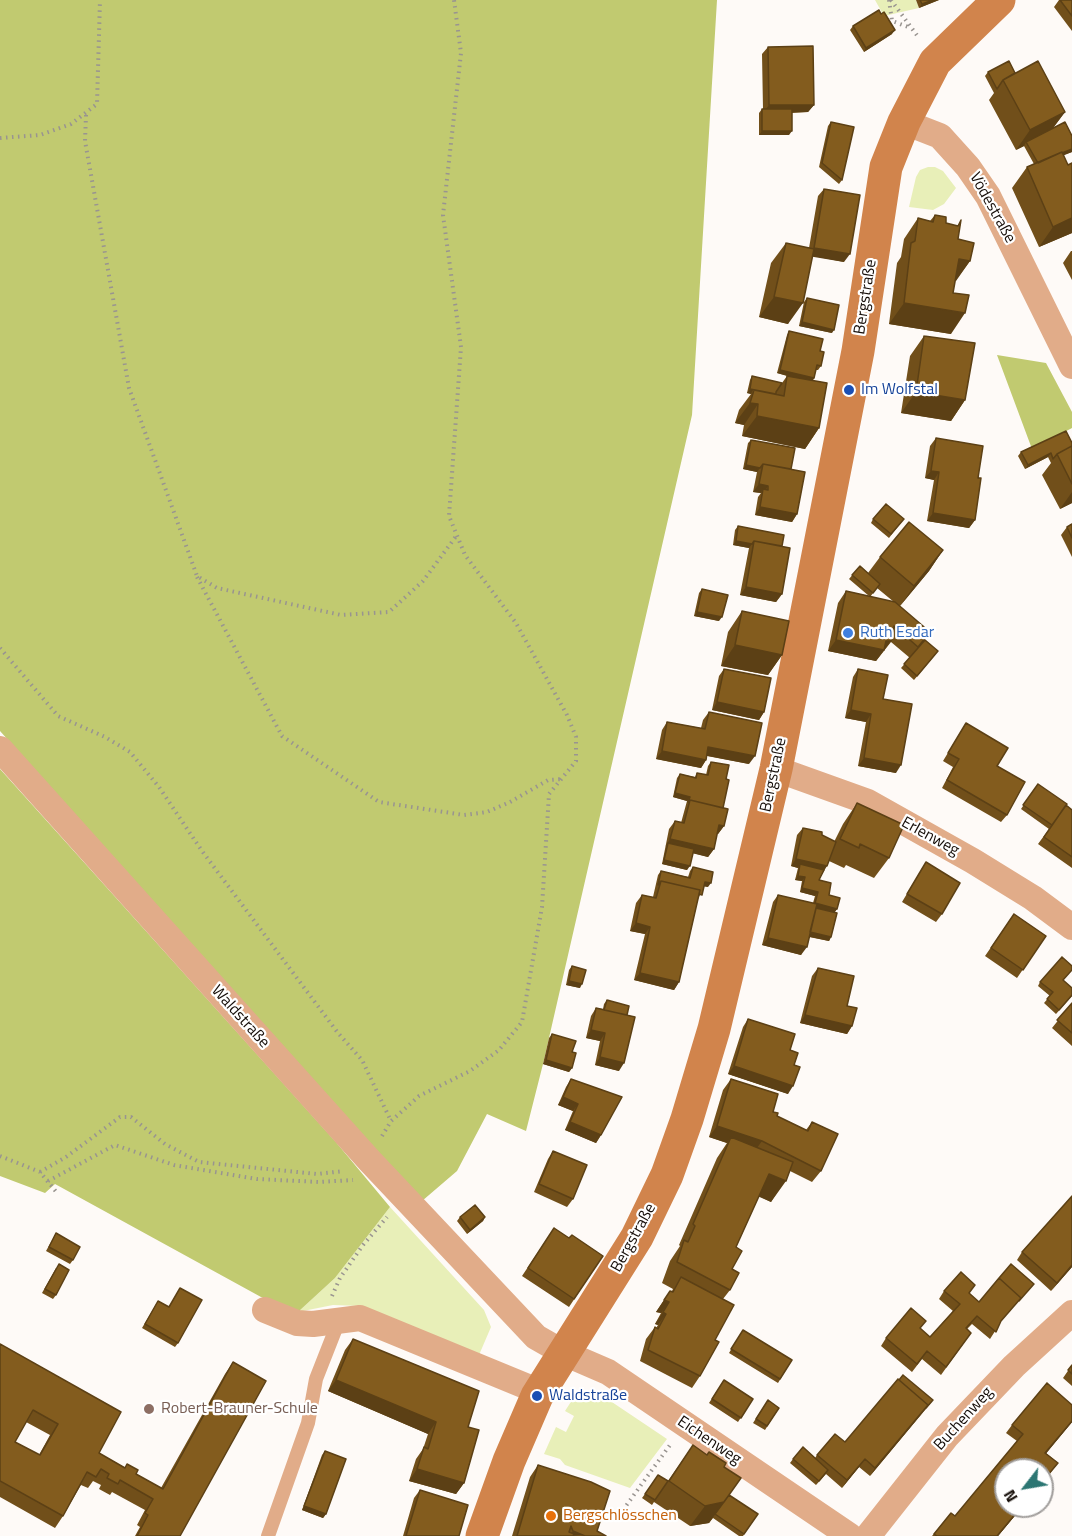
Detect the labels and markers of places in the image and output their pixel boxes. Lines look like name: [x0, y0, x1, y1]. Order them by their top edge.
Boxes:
place label: Im Wolfstal: [861, 380, 938, 400]
marker: Im Wolfstal: [842, 383, 856, 397]
place label: Ruth Esdar: [860, 623, 934, 643]
marker: Ruth Esdar: [841, 626, 855, 640]
place label: Waldstraße: [549, 1386, 627, 1406]
marker: Waldstraße: [530, 1389, 544, 1403]
place label: Robert-Brauner-Schule: [161, 1399, 318, 1419]
marker: Robert-Brauner-Schule: [142, 1402, 156, 1416]
place label: Bergschlösschen: [563, 1506, 677, 1526]
marker: Bergschlösschen: [544, 1509, 558, 1523]

